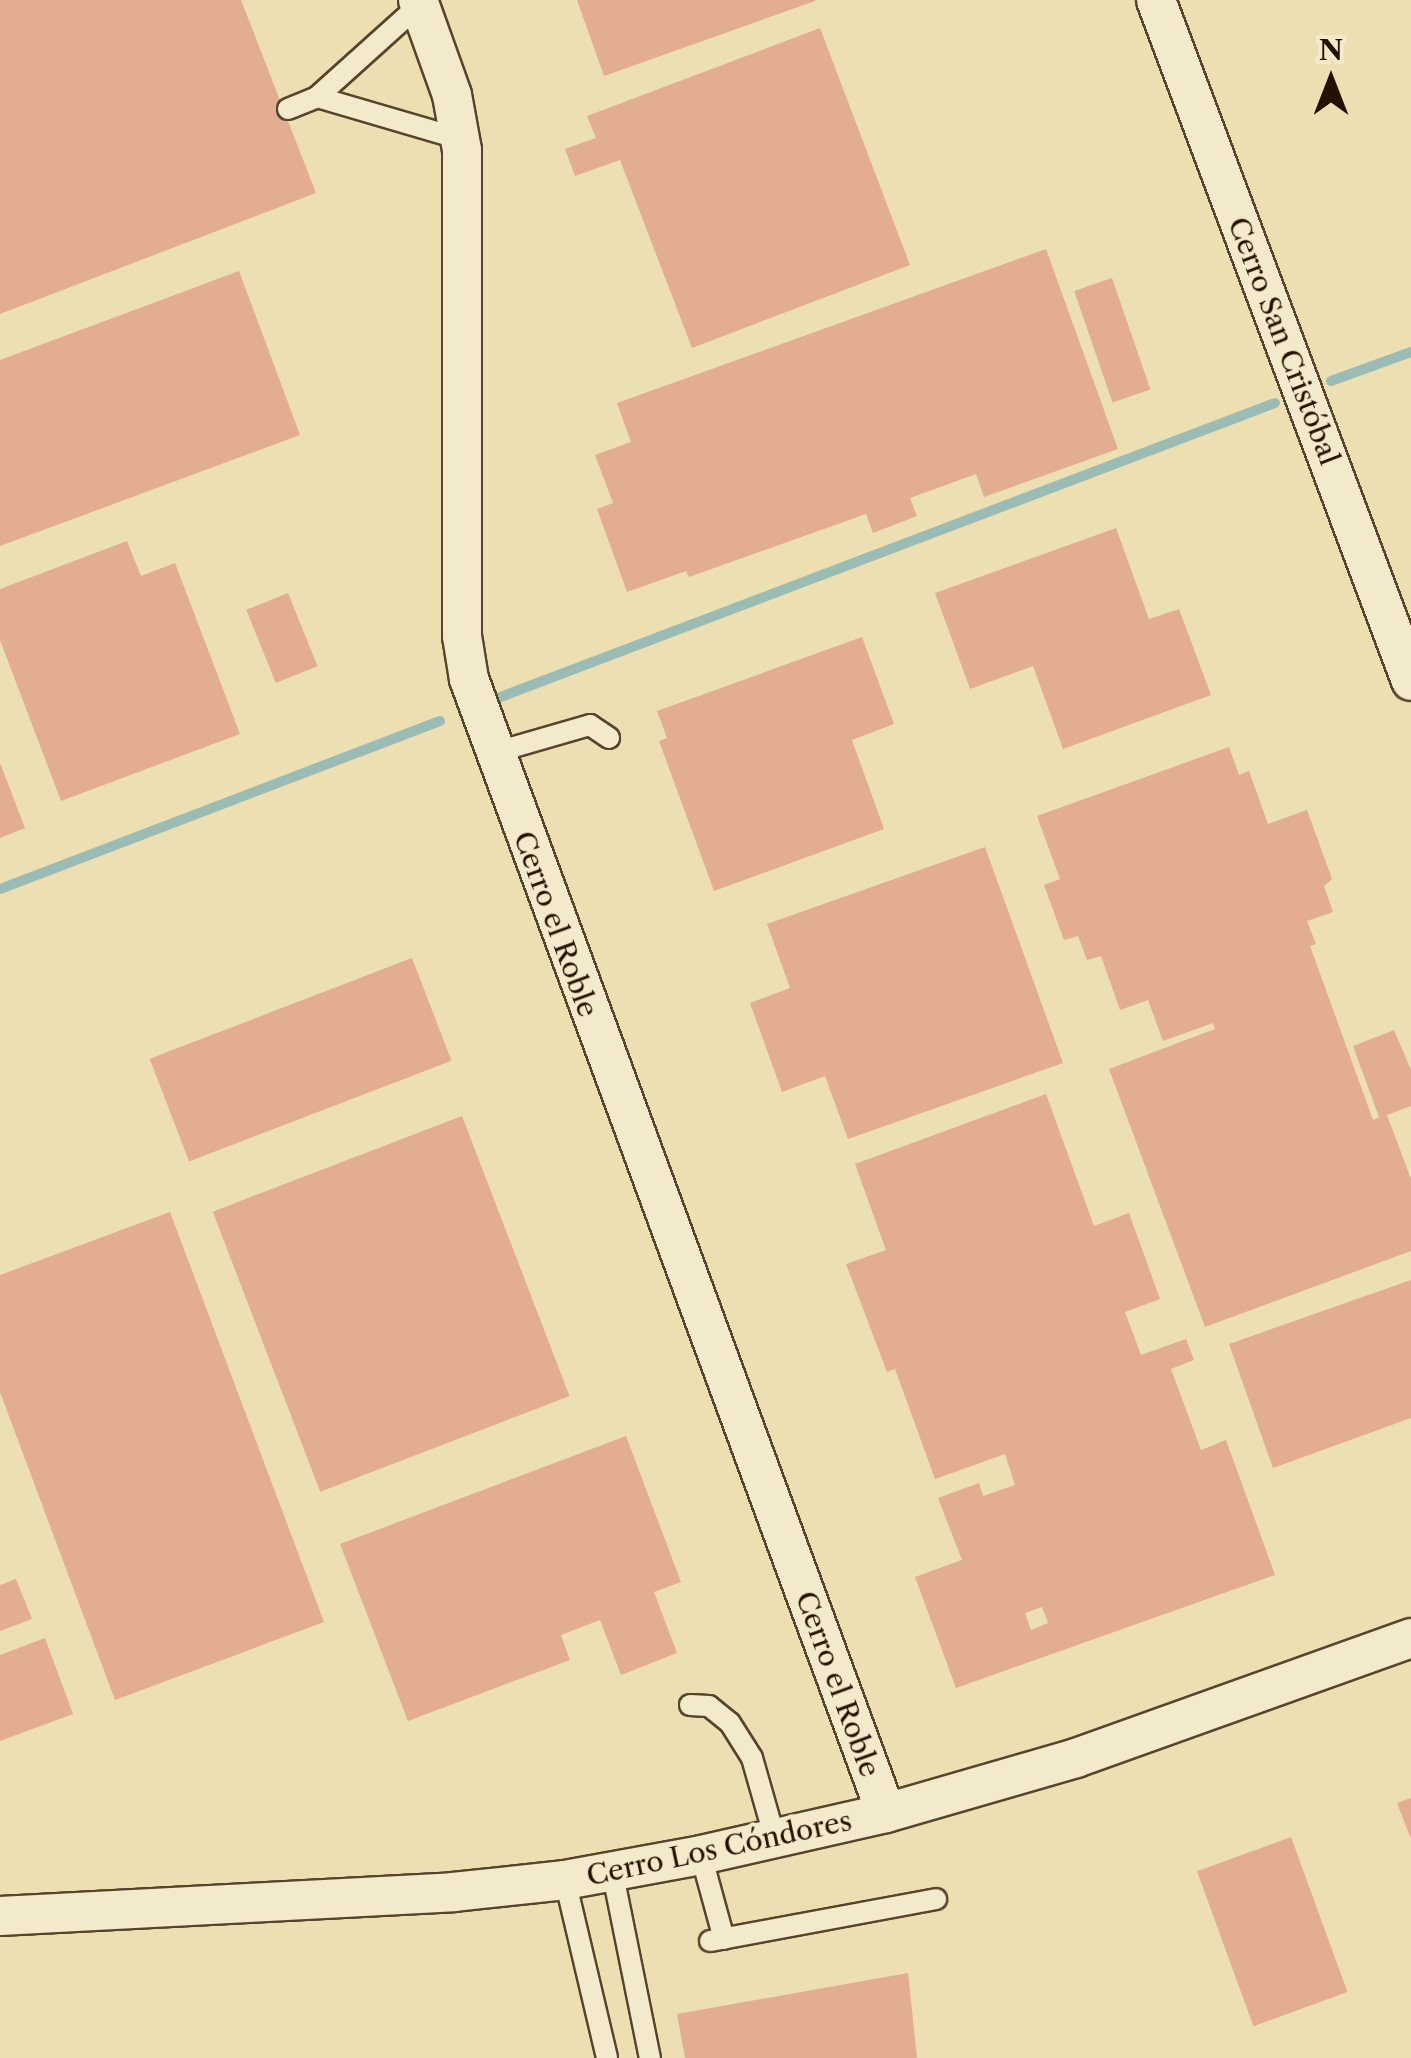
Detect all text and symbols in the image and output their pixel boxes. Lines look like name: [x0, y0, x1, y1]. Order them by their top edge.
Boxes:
north arrow: [1281, 30, 1381, 130]
text: N: [1319, 33, 1343, 67]
street label: Cerro San Cristóbal: [1221, 212, 1347, 470]
street label: Cerro el Roble: [507, 827, 605, 1021]
street label: Cerro el Roble: [789, 1587, 887, 1781]
street label: Cerro Los Cóndores: [583, 1803, 855, 1893]

